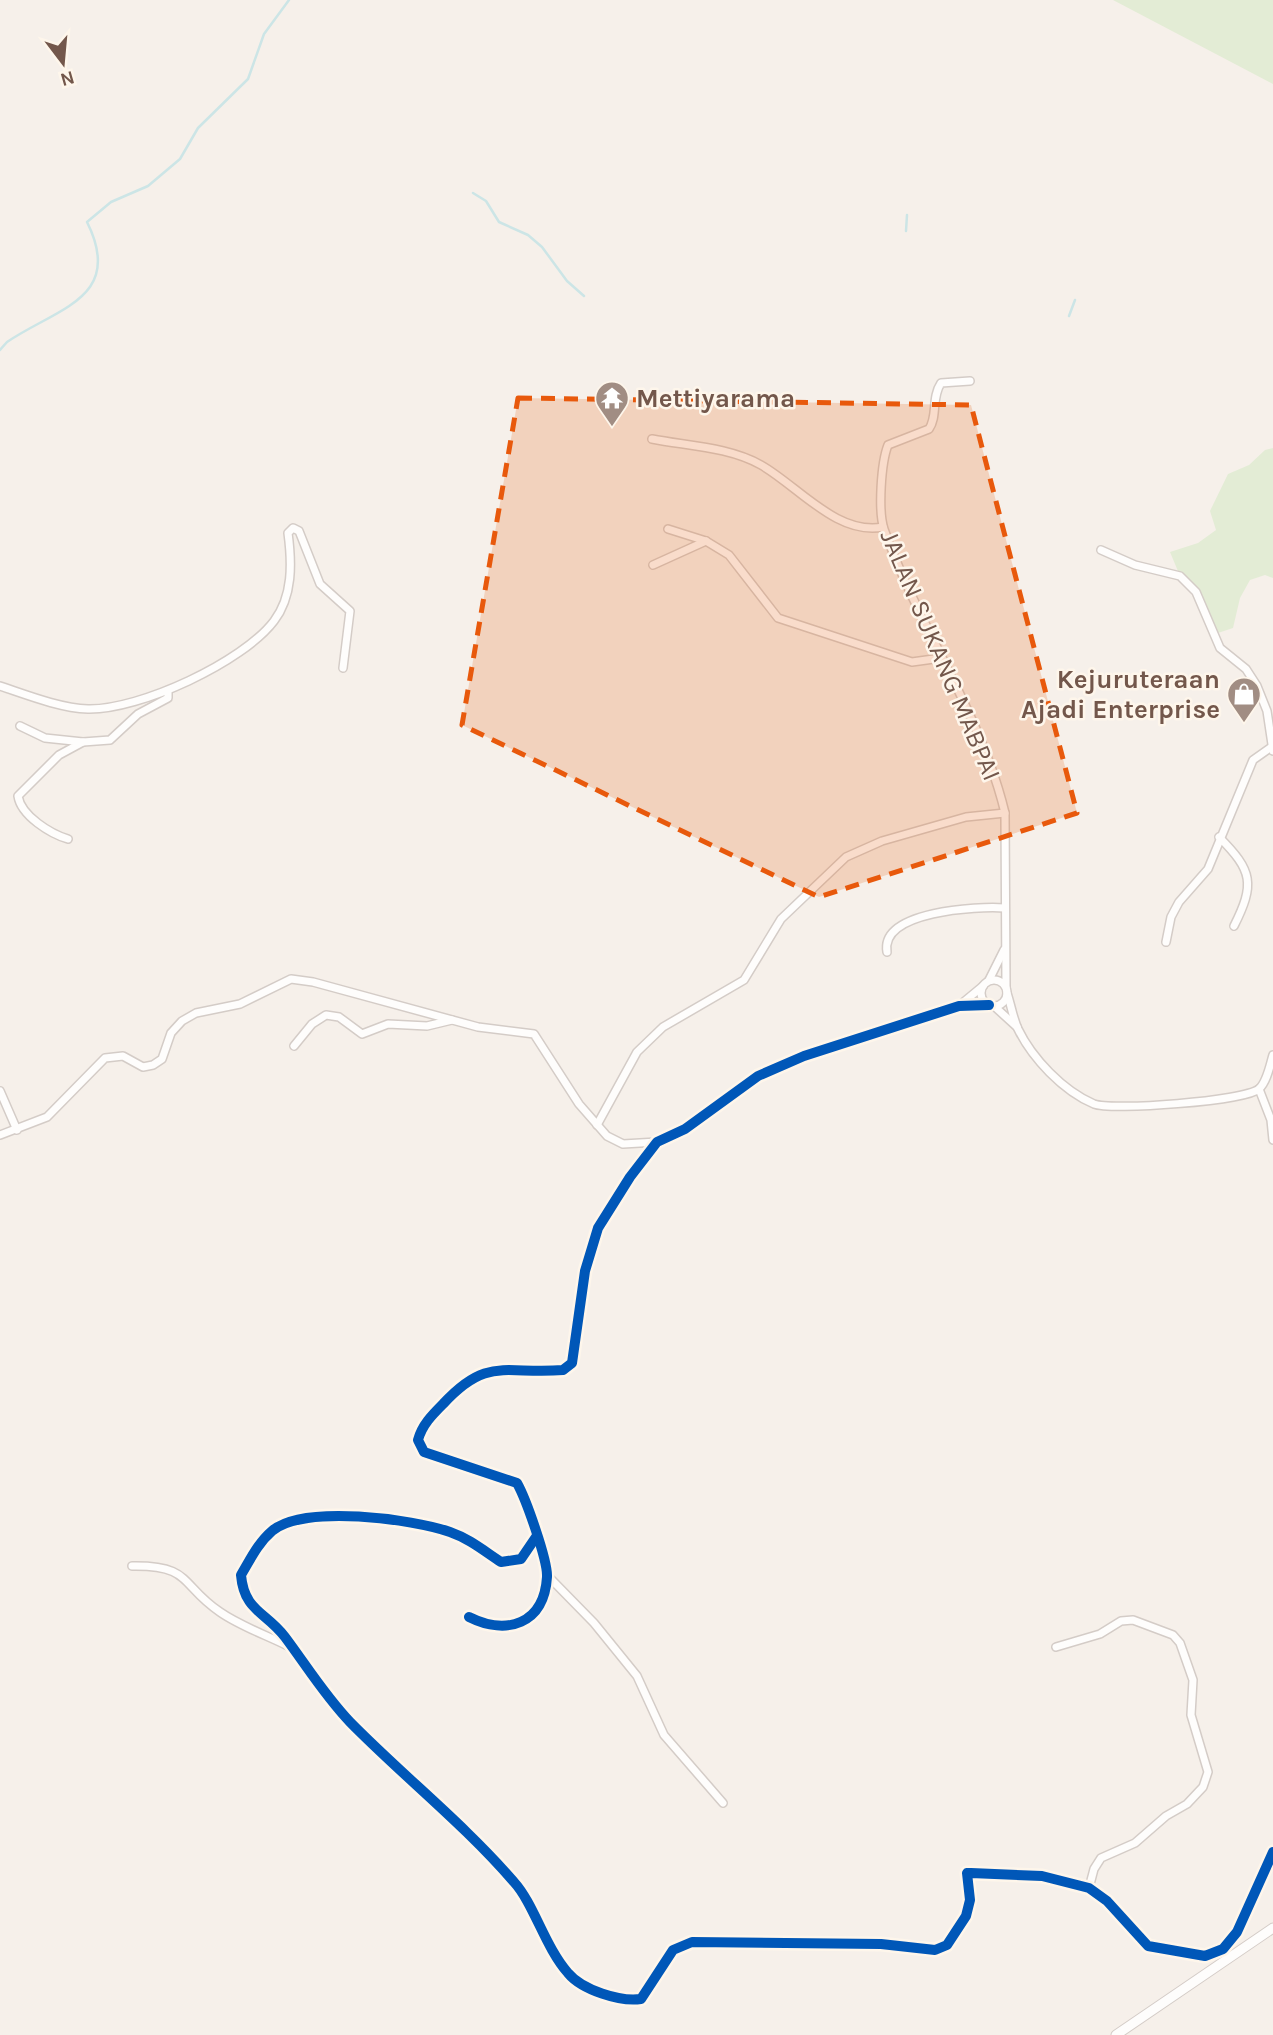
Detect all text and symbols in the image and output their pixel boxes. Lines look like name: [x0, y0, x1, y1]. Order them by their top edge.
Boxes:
north arrow: [28, 28, 98, 98]
text: N: [58, 66, 77, 91]
temple icon: Mettiyarama: [593, 379, 631, 428]
place label: Mettiyarama: [636, 383, 795, 414]
street label: JALAN SUKANG MABPAI: [874, 525, 1007, 785]
place label: Kejuruteraan Ajadi Enterprise: [1021, 664, 1220, 725]
shop icon: Kejuruteraan Ajadi Enterprise: [1225, 675, 1263, 724]

